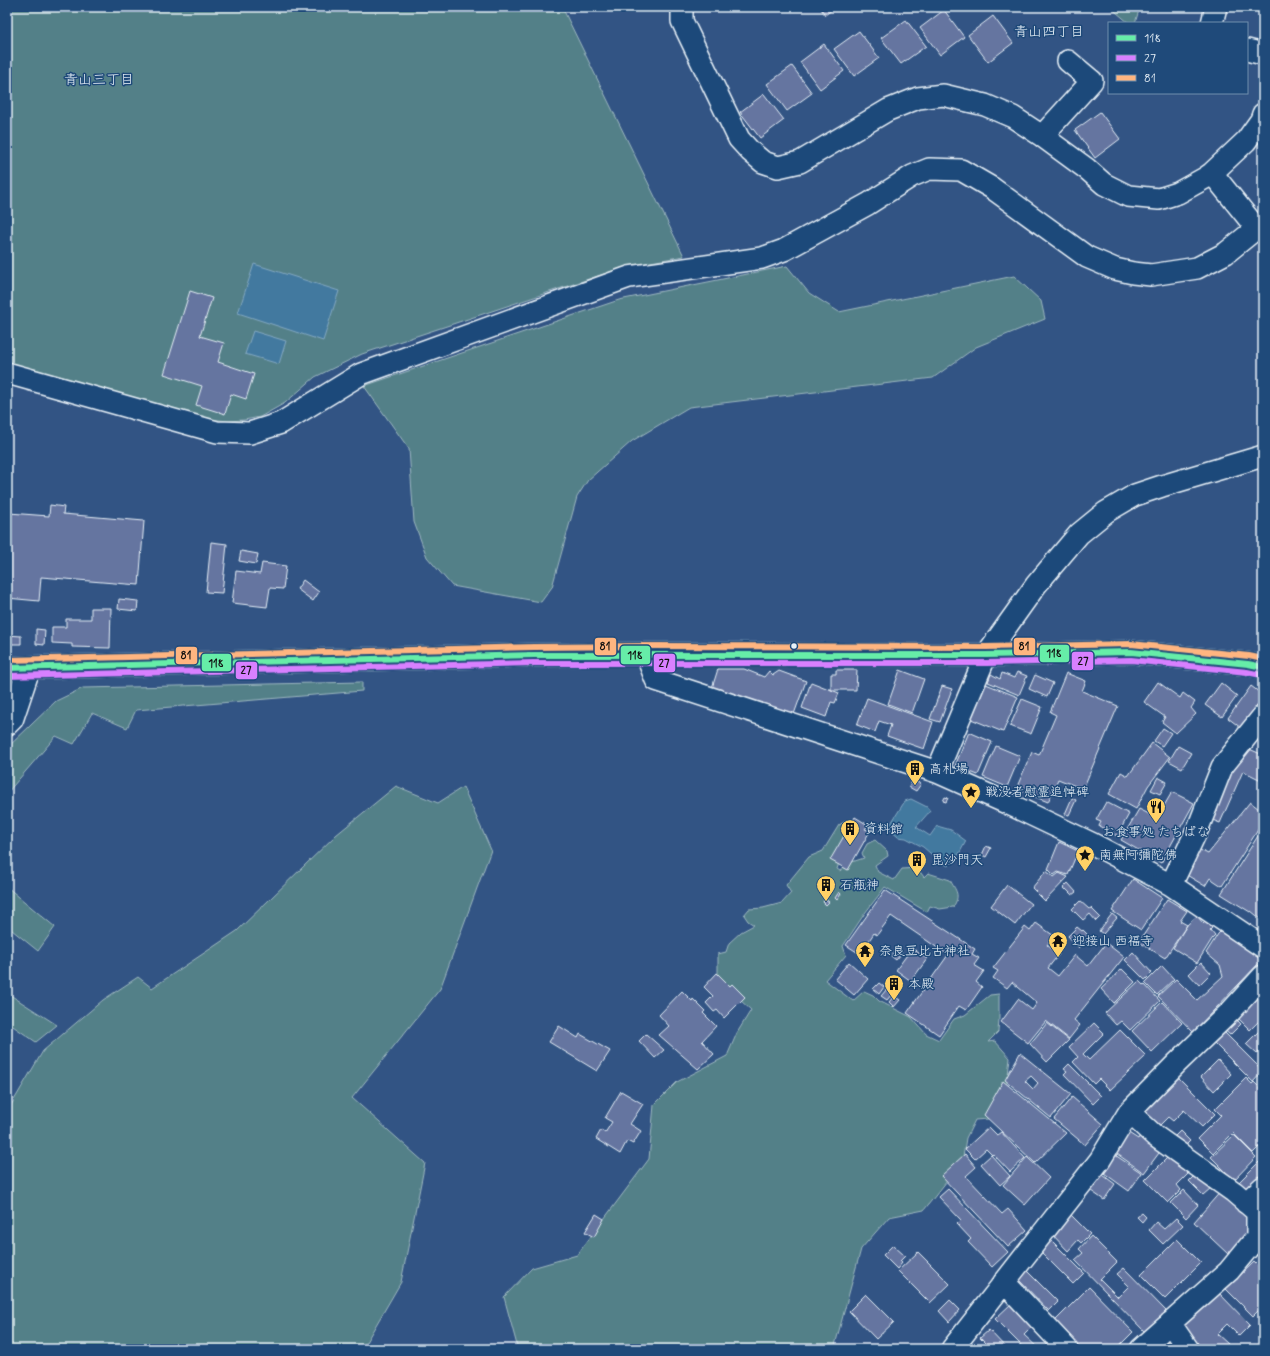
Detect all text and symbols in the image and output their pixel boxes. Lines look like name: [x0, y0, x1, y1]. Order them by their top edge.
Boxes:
legend: [1108, 22, 1248, 94]
district label: 青山四丁目: [1014, 23, 1084, 41]
text: 118: [1144, 31, 1161, 47]
text: 27: [1144, 51, 1156, 67]
district label: 青山三丁目: [64, 71, 134, 89]
text: 81: [1144, 71, 1156, 87]
line badge: 81: [594, 637, 617, 656]
line badge: 81: [1013, 637, 1036, 656]
text: 81: [600, 640, 611, 654]
text: 81: [1019, 640, 1030, 654]
unlabelled marker: [789, 641, 799, 651]
line badge: 118: [1039, 644, 1070, 663]
line badge: 118: [620, 645, 651, 665]
line badge: 81: [175, 646, 198, 665]
text: 118: [1046, 647, 1062, 661]
text: 81: [181, 649, 192, 663]
text: 118: [627, 649, 643, 663]
line badge: 27: [1071, 651, 1094, 671]
line badge: 118: [201, 653, 232, 672]
line badge: 27: [653, 653, 676, 673]
text: 27: [1078, 655, 1089, 669]
text: 118: [208, 657, 224, 671]
text: 27: [659, 657, 670, 671]
line badge: 27: [235, 661, 258, 680]
text: 27: [241, 664, 252, 678]
building icon: 高札場: [904, 758, 926, 786]
place label: 高札場: [929, 761, 968, 778]
place icon: 戦没者慰霊追悼碑: [960, 781, 982, 809]
place label: 戦没者慰霊追悼碑: [985, 784, 1089, 801]
restaurant icon: お食事処 たちばな: [1145, 796, 1167, 824]
building icon: 資料館: [839, 818, 861, 846]
place label: 資料館: [864, 821, 903, 838]
place label: お食事処 たちばな: [1102, 824, 1210, 841]
place icon: 南無阿彌陀佛: [1074, 844, 1096, 872]
place label: 南無阿彌陀佛: [1099, 847, 1177, 864]
building icon: 毘沙門天: [906, 849, 928, 877]
place label: 毘沙門天: [931, 852, 983, 869]
building icon: 石瓶神: [815, 874, 837, 902]
place label: 石瓶神: [840, 877, 879, 894]
temple icon: 迎接山 西福寺: [1047, 930, 1069, 958]
place label: 迎接山 西福寺: [1072, 933, 1154, 950]
temple icon: 奈良豆比古神社: [854, 940, 876, 968]
place label: 奈良豆比古神社: [879, 943, 970, 960]
building icon: 本殿: [883, 973, 905, 1001]
place label: 本殿: [908, 976, 934, 993]

